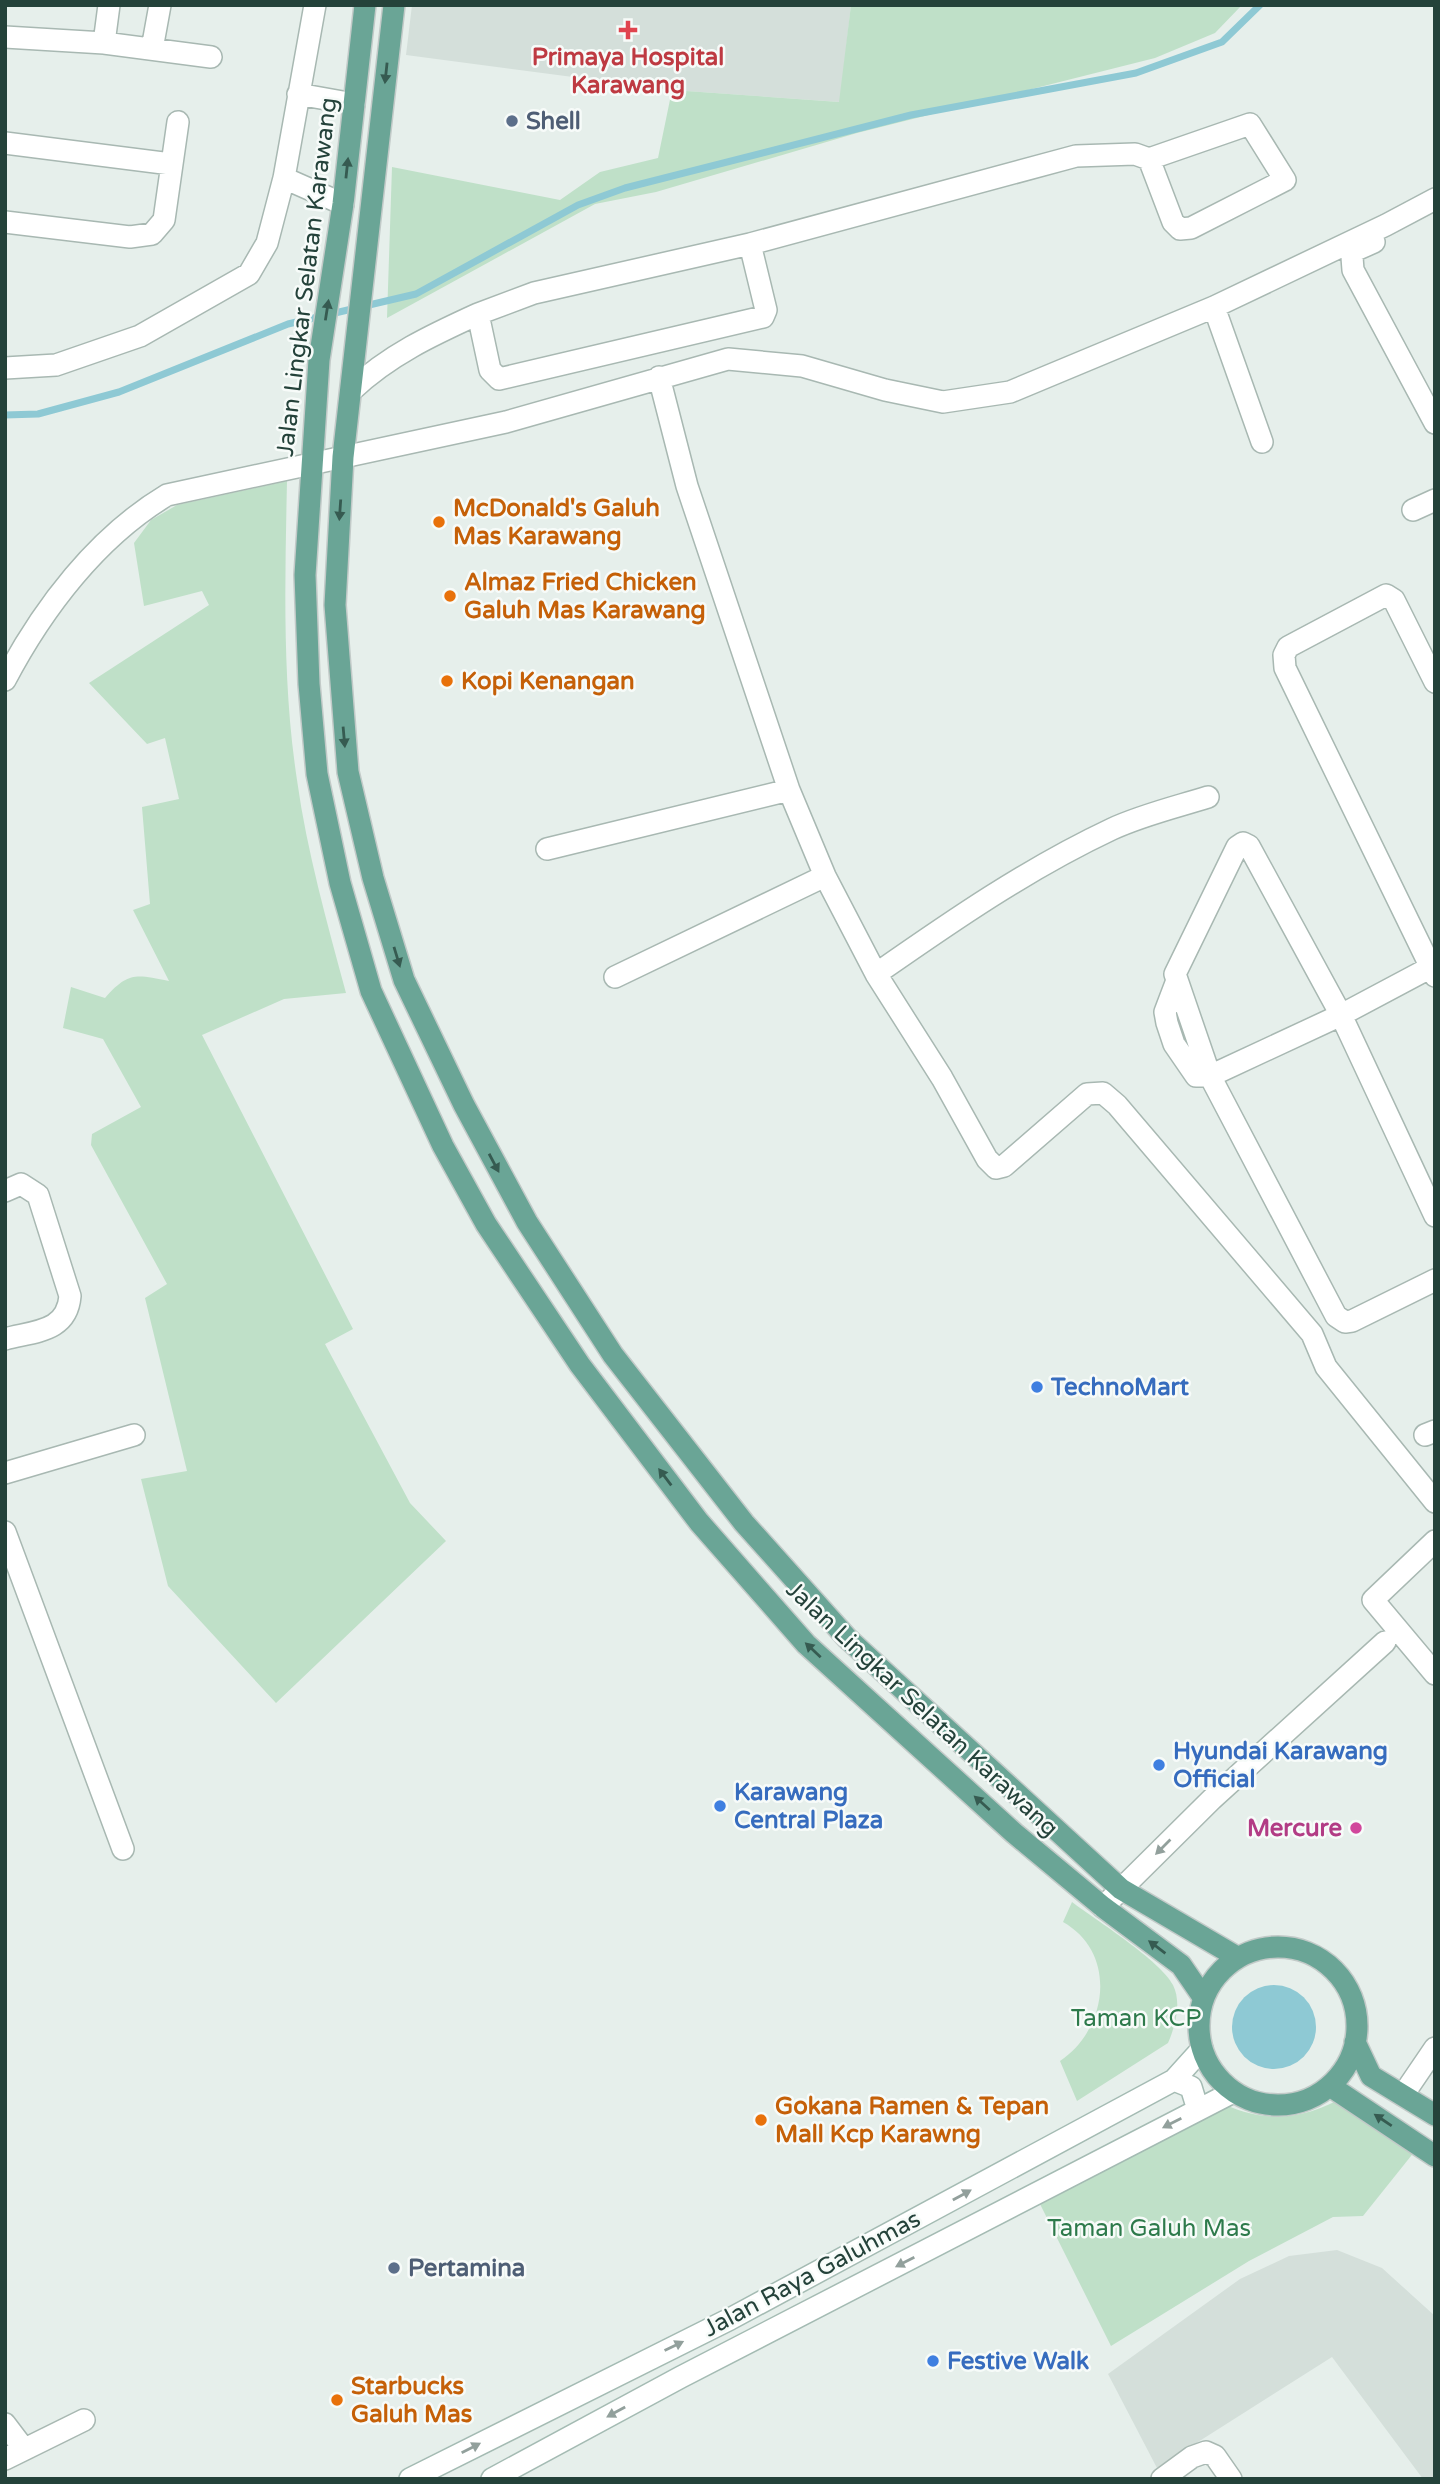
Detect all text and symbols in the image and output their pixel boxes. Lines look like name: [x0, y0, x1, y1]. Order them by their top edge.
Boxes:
marker: Primaya Hospital Karawang: [618, 20, 638, 40]
place label: Primaya Hospital Karawang: [532, 43, 724, 100]
one-way arrow: [380, 62, 391, 84]
street label: Jalan Lingkar Selatan Karawang: [271, 96, 343, 458]
place label: Shell: [526, 107, 581, 136]
marker: Shell: [504, 113, 520, 129]
one-way arrow: [341, 157, 352, 179]
one-way arrow: [322, 299, 333, 321]
place label: McDonald's Galuh Mas Karawang: [453, 494, 660, 551]
one-way arrow: [334, 499, 345, 521]
marker: McDonald's Galuh Mas Karawang: [431, 514, 447, 530]
place label: Almaz Fried Chicken Galuh Mas Karawang: [464, 568, 706, 625]
marker: Almaz Fried Chicken Galuh Mas Karawang: [442, 588, 458, 604]
place label: Kopi Kenangan: [461, 667, 635, 696]
marker: Kopi Kenangan: [439, 673, 455, 689]
one-way arrow: [339, 726, 350, 748]
one-way arrow: [393, 947, 403, 968]
one-way arrow: [488, 1153, 499, 1173]
place label: TechnoMart: [1050, 1373, 1190, 1402]
marker: TechnoMart: [1029, 1379, 1045, 1395]
one-way arrow: [658, 1469, 673, 1487]
street label: Jalan Lingkar Selatan Karawang: [780, 1575, 1064, 1843]
one-way arrow: [804, 1642, 822, 1658]
place label: Hyundai Karawang Official: [1173, 1737, 1388, 1794]
marker: Hyundai Karawang Official: [1151, 1757, 1167, 1773]
place label: Karawang Central Plaza: [734, 1778, 883, 1835]
one-way arrow: [973, 1795, 991, 1811]
marker: Karawang Central Plaza: [712, 1798, 728, 1814]
place label: Mercure: [1247, 1814, 1342, 1843]
marker: Mercure: [1348, 1820, 1364, 1836]
one-way arrow: [1155, 1838, 1172, 1854]
one-way arrow: [1149, 1940, 1167, 1955]
park label: Taman KCP: [1071, 2004, 1201, 2033]
place label: Gokana Ramen & Tepan Mall Kcp Karawng: [775, 2092, 1049, 2149]
marker: Gokana Ramen & Tepan Mall Kcp Karawng: [753, 2112, 769, 2128]
one-way arrow: [1374, 2113, 1392, 2127]
one-way arrow: [1162, 2118, 1182, 2129]
one-way arrow: [952, 2189, 972, 2201]
street label: Jalan Raya Galuhmas: [698, 2204, 926, 2344]
park label: Taman Galuh Mas: [1047, 2214, 1251, 2243]
place label: Pertamina: [408, 2254, 525, 2283]
one-way arrow: [895, 2256, 915, 2267]
marker: Pertamina: [386, 2260, 402, 2276]
one-way arrow: [664, 2340, 684, 2352]
place label: Festive Walk: [947, 2347, 1089, 2376]
marker: Festive Walk: [925, 2353, 941, 2369]
place label: Starbucks Galuh Mas: [351, 2372, 472, 2429]
marker: Starbucks Galuh Mas: [329, 2392, 345, 2408]
one-way arrow: [606, 2406, 626, 2418]
one-way arrow: [461, 2443, 481, 2455]

